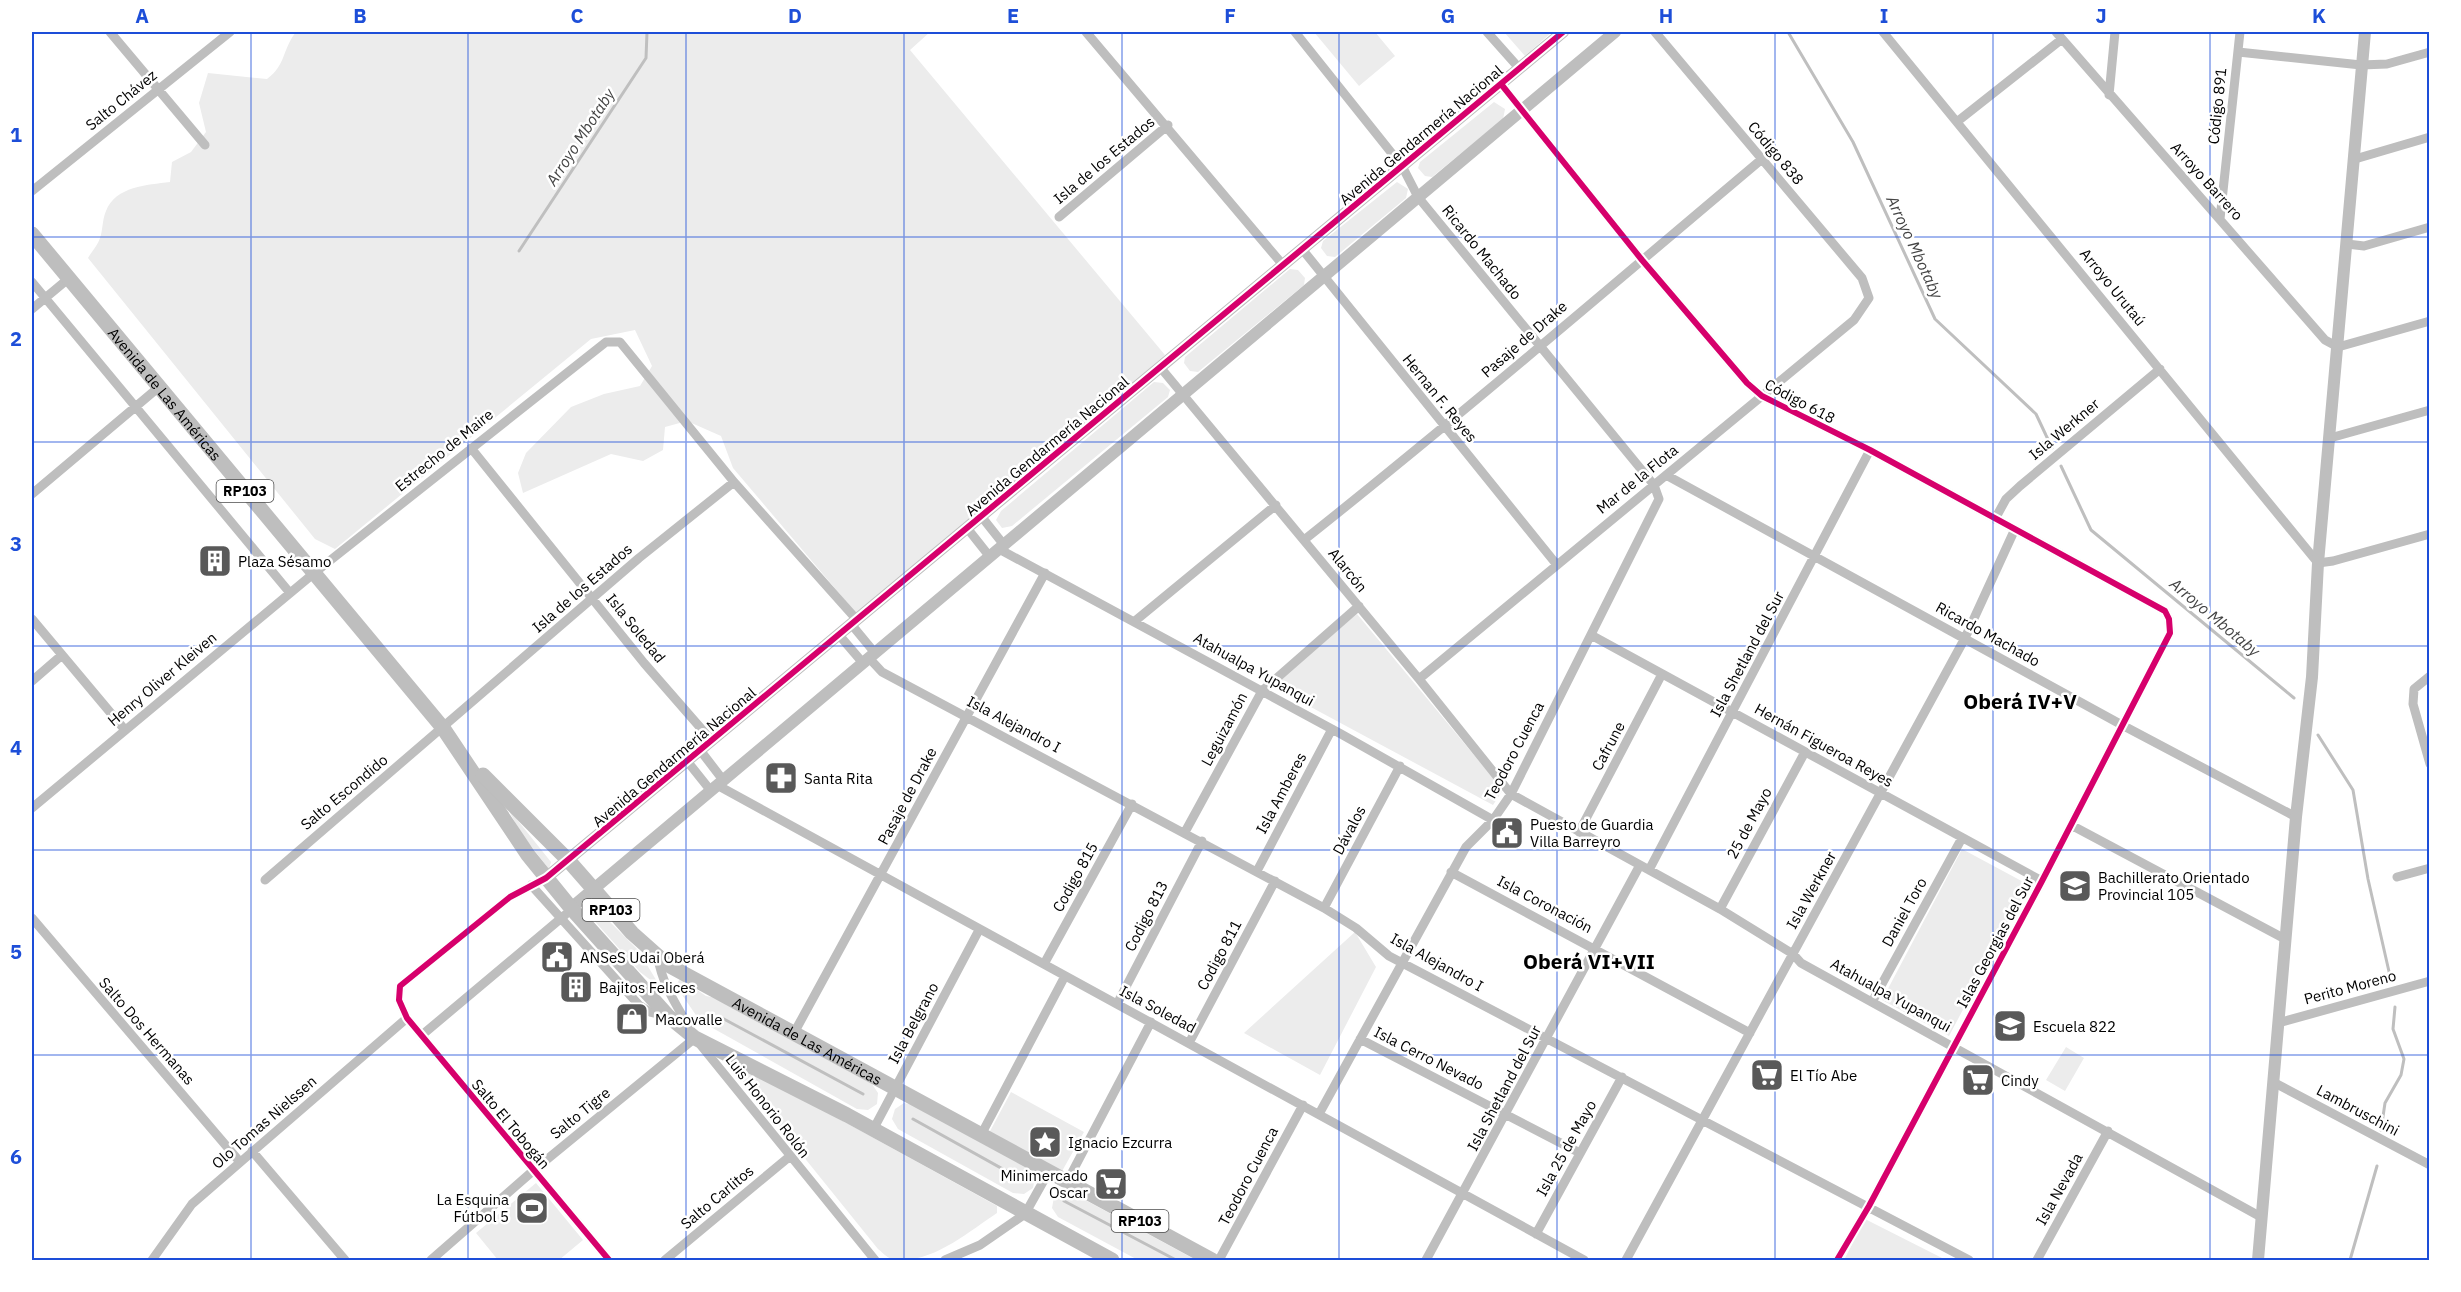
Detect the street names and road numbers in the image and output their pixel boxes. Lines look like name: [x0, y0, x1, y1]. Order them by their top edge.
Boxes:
street label: Avenida Gendarmería Nacional: [1335, 61, 1507, 209]
street label: Salto Chávez: [82, 66, 160, 134]
street label: Código 891: [2204, 67, 2230, 145]
street label: Isla de los Estados: [1049, 112, 1159, 208]
street label: Código 838: [1744, 117, 1808, 189]
street label: Arroyo Barrero: [2167, 138, 2247, 224]
street label: Ricardo Machado: [1438, 201, 1526, 303]
street label: Arroyo Urutaú: [2076, 244, 2150, 330]
street label: Pasaje de Drake: [1477, 297, 1571, 381]
street label: Avenida de Las Américas: [104, 323, 226, 464]
street label: Hernan F. Reyes: [1399, 350, 1481, 446]
street label: Avenida Gendarmería Nacional: [961, 372, 1133, 520]
street label: Código 618: [1762, 375, 1838, 427]
street label: Isla Werkner: [2025, 394, 2103, 464]
street label: Estrecho de Maire: [391, 405, 497, 495]
street label: Mar de la Flota: [1592, 440, 1682, 518]
road number: RP103: [216, 480, 274, 502]
street label: Isla de los Estados: [528, 539, 636, 637]
street label: Alarcón: [1324, 544, 1372, 596]
street label: Isla Shetland del Sur: [1706, 587, 1788, 720]
street label: Isla Soledad: [602, 589, 670, 667]
street label: Ricardo Machado: [1933, 597, 2043, 671]
street label: Henry Oliver Kleiven: [104, 628, 220, 730]
street label: Atahualpa Yupanqui: [1190, 628, 1318, 710]
street label: Avenida Gendarmería Nacional: [588, 683, 760, 831]
street label: Leguizamón: [1197, 689, 1251, 769]
street label: Isla Alejandro I: [964, 691, 1064, 757]
street label: Teodoro Cuenca: [1480, 698, 1548, 804]
street label: Hernán Figueroa Reyes: [1751, 699, 1897, 791]
street label: Cafrune: [1587, 718, 1629, 774]
street label: Pasaje de Drake: [873, 744, 941, 848]
street label: Isla Amberes: [1252, 749, 1310, 837]
street label: Salto Escondido: [297, 750, 391, 834]
street label: 25 de Mayo: [1722, 784, 1776, 862]
street label: Dávalos: [1328, 802, 1370, 858]
street label: Codigo 815: [1048, 839, 1102, 915]
street label: Isla Werkner: [1782, 847, 1840, 932]
street label: Isla Coronación: [1494, 871, 1596, 937]
street label: Islas Georgias del Sur: [1952, 873, 2038, 1011]
street label: Daniel Toro: [1877, 874, 1931, 950]
street label: Codigo 813: [1120, 877, 1172, 955]
road number: RP103: [582, 899, 640, 921]
street label: Codigo 811: [1193, 917, 1245, 993]
street label: Isla Alejandro I: [1387, 929, 1487, 995]
street label: Atahualpa Yupanqui: [1827, 954, 1955, 1036]
street label: Perito Moreno: [2302, 966, 2398, 1008]
street label: Salto Dos Hermanas: [95, 973, 199, 1089]
street label: Isla Belgrano: [884, 979, 942, 1067]
street label: Isla Soledad: [1117, 981, 1199, 1037]
street label: Avenida de Las Américas: [729, 992, 885, 1089]
street label: Isla Shetland del Sur: [1463, 1021, 1545, 1154]
street label: Isla Cerro Nevado: [1371, 1022, 1487, 1094]
street label: Luis Honorio Rolón: [722, 1050, 814, 1162]
street label: Olo Tomas Nielssen: [208, 1071, 320, 1173]
street label: Salto El Tobogán: [468, 1075, 554, 1173]
street label: Lambruschini: [2313, 1080, 2403, 1140]
street label: Salto Tigre: [546, 1083, 614, 1143]
street label: Isla 25 de Mayo: [1532, 1097, 1600, 1199]
street label: Teodoro Cuenca: [1214, 1123, 1282, 1229]
street label: Isla Nevada: [2031, 1150, 2087, 1228]
street label: Salto Carlitos: [677, 1161, 757, 1233]
road number: RP103: [1112, 1210, 1168, 1232]

